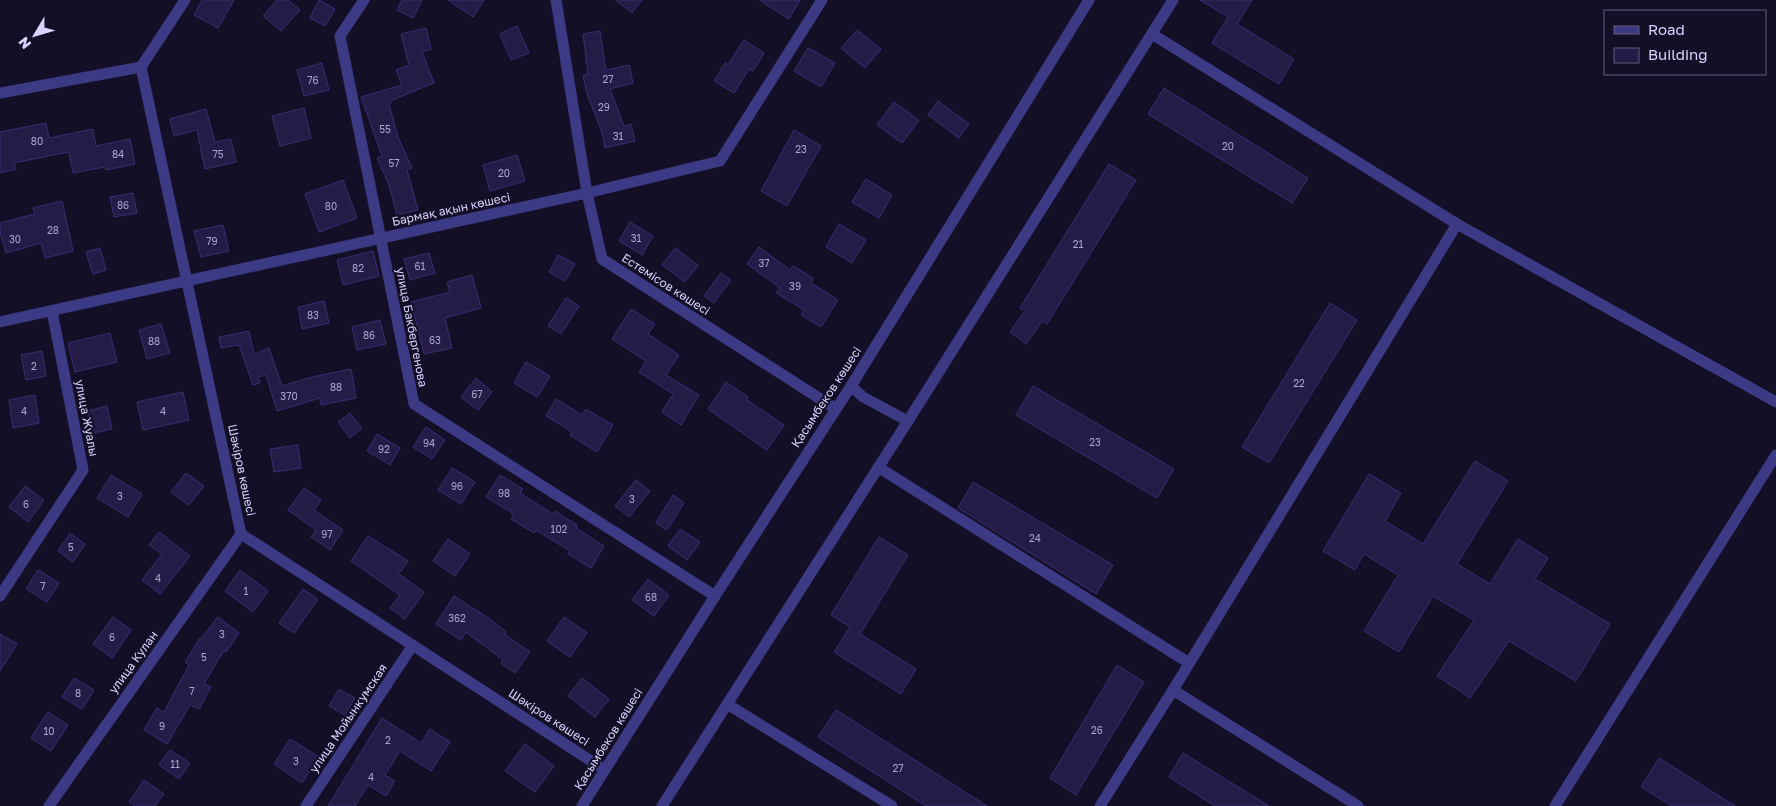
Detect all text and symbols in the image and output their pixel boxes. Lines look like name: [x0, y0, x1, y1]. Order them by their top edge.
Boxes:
north arrow: [10, 10, 60, 60]
legend: [1604, 10, 1766, 75]
text: Road: [1648, 20, 1685, 38]
text: N: [14, 34, 34, 53]
text: Building: [1648, 45, 1708, 63]
house number: 27: [602, 73, 614, 85]
house number: 76: [307, 74, 319, 86]
house number: 29: [598, 101, 610, 113]
house number: 55: [379, 123, 391, 135]
house number: 31: [613, 130, 623, 142]
house number: 80: [31, 135, 43, 147]
house number: 20: [1222, 140, 1234, 152]
house number: 23: [795, 143, 807, 155]
house number: 84: [112, 148, 124, 160]
house number: 75: [212, 148, 224, 160]
house number: 57: [388, 157, 400, 169]
house number: 20: [498, 167, 510, 179]
street label: Бармақ ақын көшесі: [390, 189, 512, 229]
house number: 86: [117, 199, 129, 211]
house number: 80: [325, 200, 337, 212]
house number: 28: [47, 224, 59, 236]
house number: 31: [631, 232, 641, 244]
house number: 30: [9, 233, 21, 245]
house number: 79: [206, 235, 218, 247]
house number: 21: [1073, 238, 1083, 250]
street label: Естемісов көшесі: [619, 250, 713, 318]
house number: 37: [758, 257, 770, 269]
house number: 61: [415, 260, 426, 272]
house number: 82: [352, 262, 364, 274]
street label: улица Бакбергенова: [393, 266, 431, 388]
house number: 39: [789, 280, 801, 292]
house number: 83: [307, 309, 319, 321]
house number: 86: [363, 329, 375, 341]
house number: 63: [429, 334, 441, 346]
house number: 88: [148, 335, 160, 347]
street label: Қасымбеков көшесі: [788, 344, 864, 450]
house number: 2: [31, 360, 37, 372]
house number: 22: [1293, 377, 1305, 389]
street label: улица Жуалы: [72, 378, 102, 458]
house number: 88: [330, 381, 342, 393]
house number: 67: [471, 388, 483, 400]
house number: 370: [280, 390, 298, 402]
house number: 4: [21, 405, 27, 417]
house number: 4: [160, 405, 166, 417]
street label: Шәкіров көшесі: [225, 423, 259, 517]
house number: 23: [1089, 436, 1101, 448]
house number: 94: [423, 437, 435, 449]
house number: 92: [378, 443, 390, 455]
house number: 96: [451, 480, 463, 492]
house number: 98: [498, 487, 510, 499]
house number: 3: [117, 490, 123, 502]
house number: 3: [629, 493, 635, 505]
house number: 6: [23, 498, 29, 510]
house number: 102: [551, 523, 568, 535]
house number: 97: [321, 528, 333, 540]
house number: 24: [1029, 532, 1041, 544]
house number: 5: [68, 541, 74, 553]
house number: 4: [155, 572, 161, 584]
house number: 7: [40, 580, 46, 592]
house number: 1: [244, 585, 249, 597]
house number: 68: [645, 591, 657, 603]
house number: 362: [448, 612, 466, 624]
street label: улица Кулан: [105, 628, 161, 696]
house number: 3: [219, 628, 225, 640]
house number: 6: [109, 631, 115, 643]
house number: 5: [201, 651, 207, 663]
street label: улица Мойынкумская: [306, 661, 390, 775]
house number: 7: [189, 685, 195, 697]
street label: Шәкіров көшесі: [506, 685, 592, 749]
street label: Қасымбеков көшесі: [571, 685, 645, 793]
house number: 8: [75, 687, 81, 699]
house number: 9: [159, 720, 165, 732]
house number: 26: [1091, 724, 1103, 736]
house number: 10: [43, 725, 55, 737]
house number: 2: [385, 734, 391, 746]
house number: 3: [293, 755, 299, 767]
house number: 11: [170, 758, 180, 770]
house number: 27: [892, 762, 904, 774]
house number: 4: [368, 771, 374, 783]

